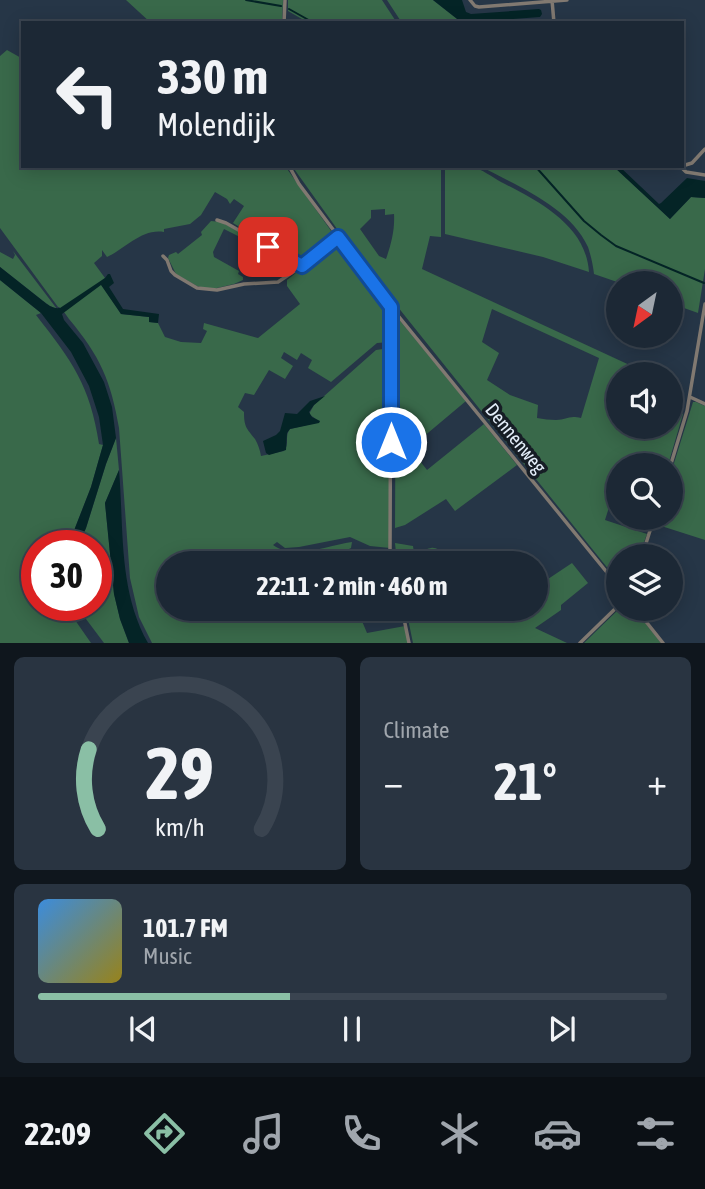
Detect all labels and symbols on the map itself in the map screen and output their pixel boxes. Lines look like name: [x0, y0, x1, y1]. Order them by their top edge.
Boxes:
pin: [238, 217, 298, 277]
north arrow: [606, 271, 682, 348]
street label: Dennenweg: [481, 399, 551, 478]
position arrow: [354, 405, 428, 479]
speed limit sign: 30: [21, 530, 112, 621]

